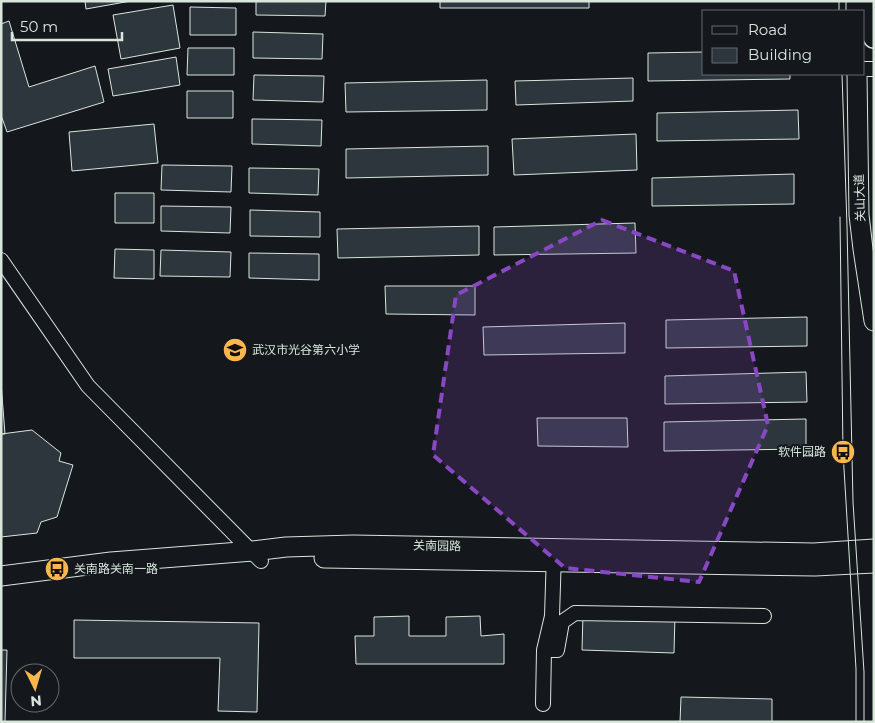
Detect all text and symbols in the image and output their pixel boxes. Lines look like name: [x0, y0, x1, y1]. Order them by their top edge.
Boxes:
scale bar: [12, 10, 122, 42]
legend: [702, 10, 865, 75]
text: 50 m: [20, 17, 58, 36]
text: Road: [748, 20, 787, 39]
text: Building: [748, 45, 812, 64]
street label: 关山大道: [851, 174, 868, 222]
school or university icon: 武汉市光谷第六小学: [222, 337, 248, 363]
place label: 武汉市光谷第六小学: [252, 342, 360, 357]
bus stop icon: 软件园路: [830, 439, 856, 465]
place label: 软件园路: [778, 444, 826, 459]
street label: 关南园路: [413, 538, 461, 553]
bus stop icon: 关南路关南一路: [44, 556, 70, 582]
place label: 关南路关南一路: [74, 561, 158, 576]
north arrow: [10, 663, 60, 713]
text: N: [30, 691, 43, 710]

